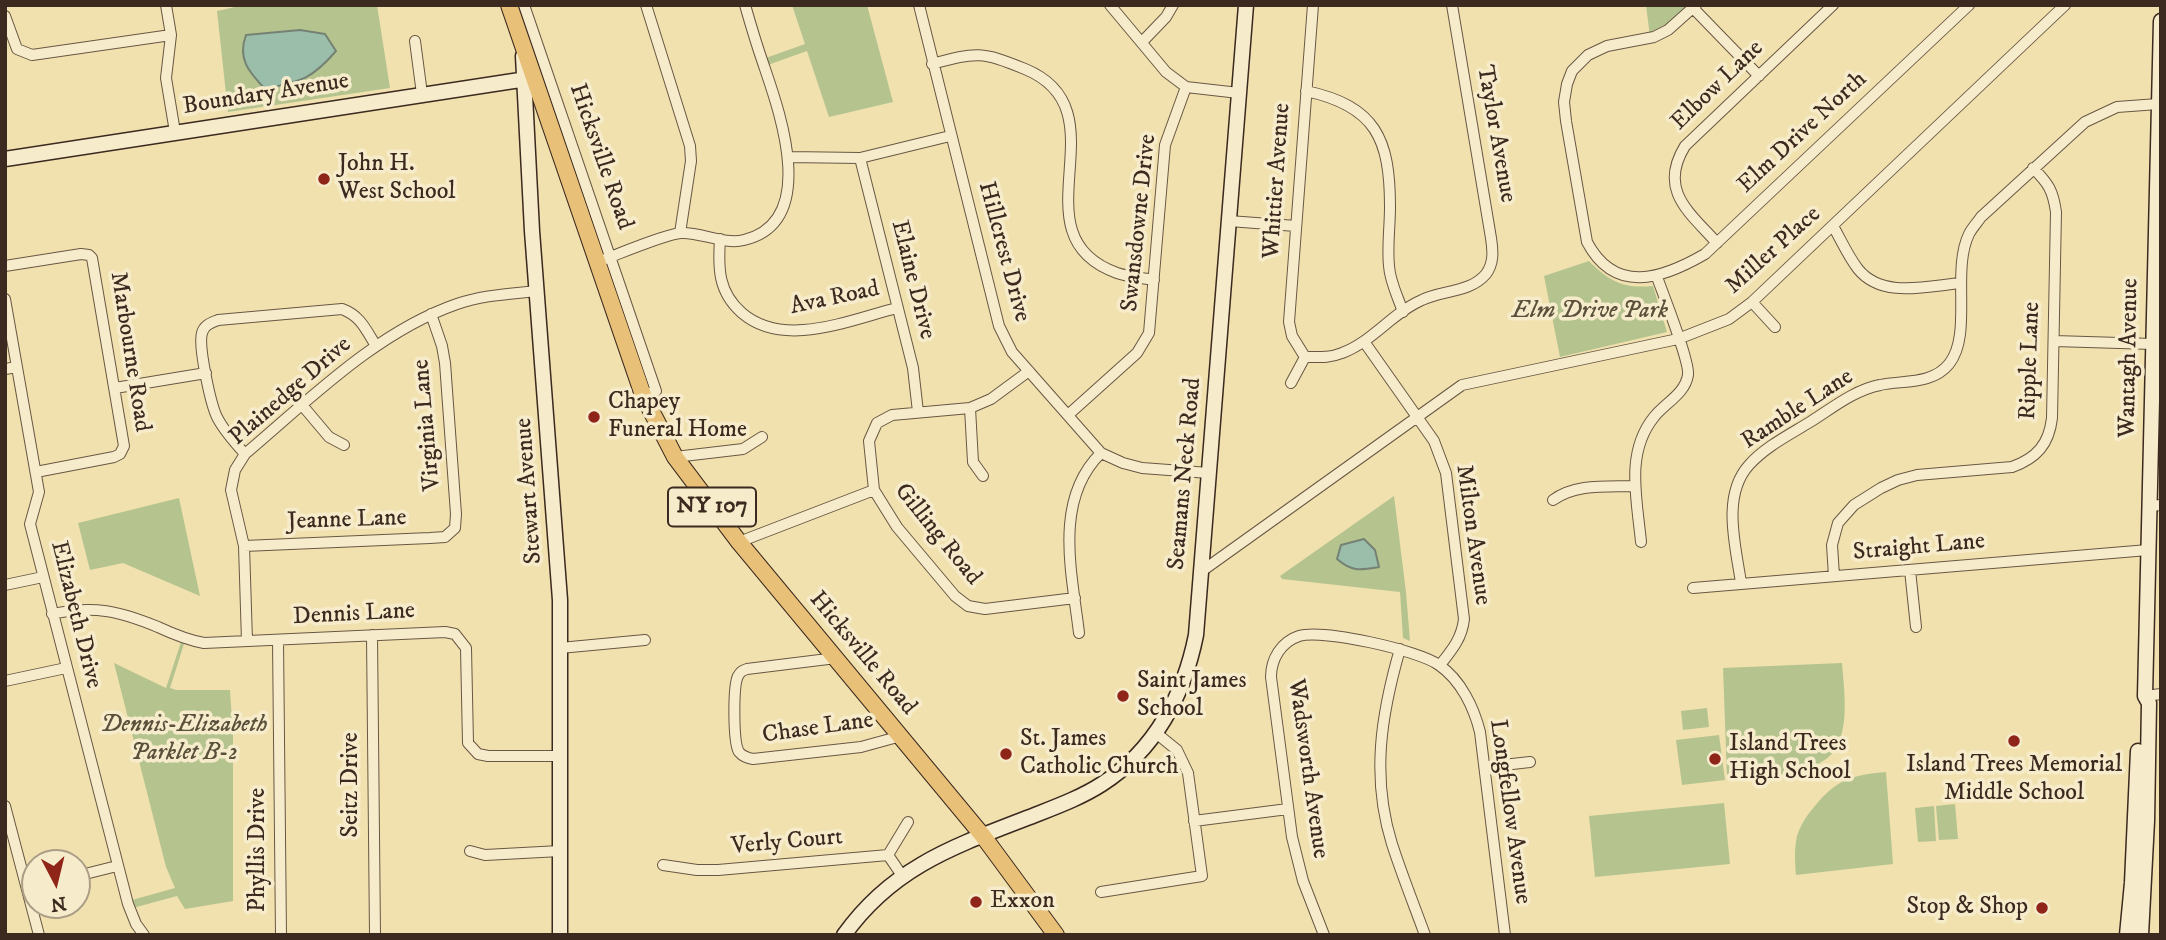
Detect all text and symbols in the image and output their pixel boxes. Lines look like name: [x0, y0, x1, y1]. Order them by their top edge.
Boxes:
street label: Elbow Lane: [1666, 35, 1770, 137]
street label: Taylor Avenue: [1469, 63, 1521, 205]
street label: Elm Drive North: [1732, 66, 1874, 200]
street label: Boundary Avenue: [181, 68, 351, 122]
street label: Hicksville Road: [562, 80, 638, 234]
street label: Whittier Avenue: [1258, 102, 1298, 260]
street label: Swansdowne Drive: [1116, 133, 1164, 313]
place label: John H. West School: [338, 151, 456, 207]
marker: John H. West School: [316, 171, 332, 187]
street label: Hillcrest Drive: [970, 179, 1036, 325]
street label: Miller Place: [1721, 201, 1827, 301]
street label: Elaine Drive: [883, 218, 941, 342]
street label: Marbourne Road: [102, 270, 156, 434]
street label: Ava Road: [788, 276, 882, 322]
street label: Wantagh Avenue: [2114, 278, 2146, 438]
park label: Elm Drive Park: [1512, 298, 1668, 326]
street label: Ripple Lane: [2015, 301, 2047, 421]
street label: Plainedge Drive: [224, 331, 358, 453]
street label: Virginia Lane: [408, 358, 448, 492]
street label: Ramble Lane: [1737, 363, 1859, 457]
street label: Seamans Neck Road: [1163, 377, 1209, 571]
place label: Chapey Funeral Home: [608, 389, 747, 445]
marker: Chapey Funeral Home: [586, 409, 602, 425]
street label: Stewart Avenue: [511, 417, 549, 565]
street label: Milton Avenue: [1448, 463, 1496, 607]
street label: Gilling Road: [887, 478, 987, 592]
road number: NY 107: [668, 488, 756, 526]
street label: Jeanne Lane: [287, 505, 407, 537]
street label: Straight Lane: [1852, 528, 1986, 568]
street label: Elizabeth Drive: [43, 538, 107, 692]
street label: Hicksville Road: [802, 586, 922, 722]
street label: Dennis Lane: [292, 597, 416, 633]
place label: Saint James School: [1137, 668, 1246, 724]
street label: Wadsworth Avenue: [1280, 677, 1334, 861]
marker: Saint James School: [1115, 688, 1131, 704]
street label: Chase Lane: [761, 707, 875, 751]
park label: Dennis-Elizabeth Parklet B-2: [100, 712, 268, 768]
street label: Longfellow Avenue: [1482, 718, 1536, 906]
place label: St. James Catholic Church: [1020, 726, 1179, 782]
place label: Island Trees High School: [1729, 731, 1851, 787]
street label: Seitz Drive: [338, 732, 366, 838]
marker: Island Trees Memorial Middle School: [2006, 733, 2022, 749]
marker: St. James Catholic Church: [998, 746, 1014, 762]
marker: Island Trees High School: [1707, 751, 1723, 767]
place label: Island Trees Memorial Middle School: [1906, 752, 2122, 808]
street label: Phyllis Drive: [245, 788, 273, 912]
street label: Verly Court: [730, 824, 844, 862]
north arrow: [21, 849, 91, 919]
place label: Exxon: [990, 888, 1055, 916]
text: N: [49, 891, 68, 916]
marker: Exxon: [968, 894, 984, 910]
place label: Stop & Shop: [1906, 894, 2028, 922]
marker: Stop & Shop: [2034, 900, 2050, 916]

